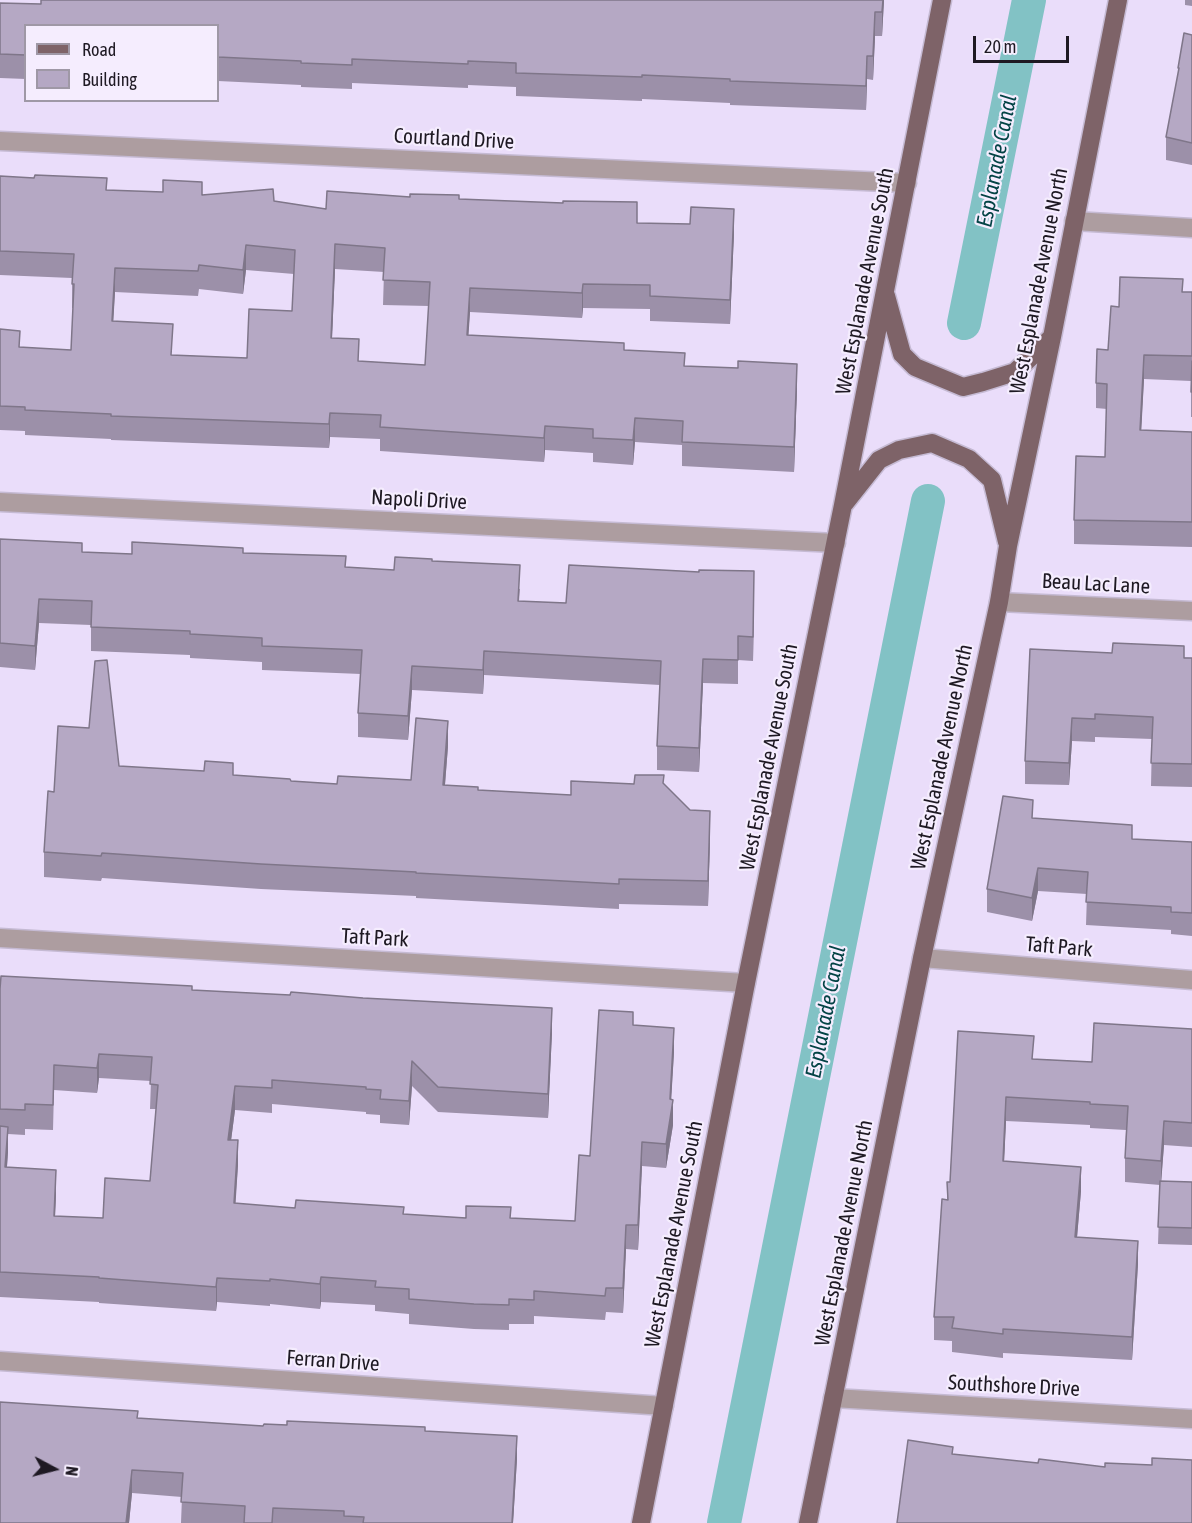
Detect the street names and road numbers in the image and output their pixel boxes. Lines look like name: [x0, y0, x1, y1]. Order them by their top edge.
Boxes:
street label: Courtland Drive: [393, 123, 515, 155]
street label: West Esplanade Avenue South: [831, 165, 899, 397]
street label: West Esplanade Avenue North: [1005, 166, 1073, 396]
street label: Napoli Drive: [370, 485, 468, 515]
street label: Beau Lac Lane: [1041, 569, 1151, 599]
street label: West Esplanade Avenue South: [735, 641, 803, 873]
street label: West Esplanade Avenue North: [906, 642, 978, 872]
street label: Taft Park: [341, 924, 409, 952]
street label: Taft Park: [1024, 932, 1094, 962]
street label: West Esplanade Avenue South: [640, 1118, 708, 1350]
street label: West Esplanade Avenue North: [810, 1118, 878, 1348]
street label: Ferran Drive: [286, 1345, 380, 1377]
street label: Southshore Drive: [947, 1370, 1081, 1402]

